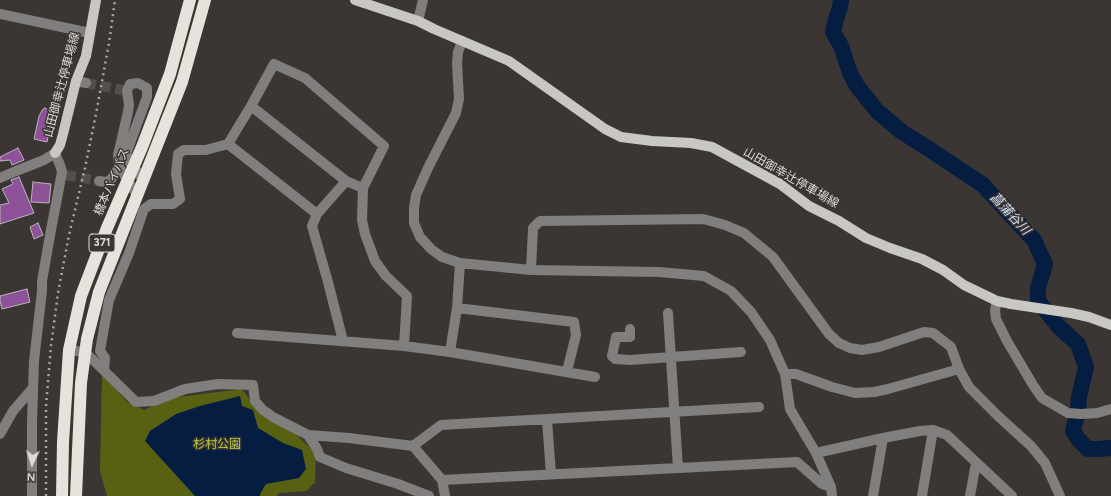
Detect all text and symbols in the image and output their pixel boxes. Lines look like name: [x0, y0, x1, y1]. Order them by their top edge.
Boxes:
street label: 山田御幸辻停車場線: [41, 31, 83, 139]
street label: 山田御幸辻停車場線: [741, 145, 841, 211]
street label: 橋本バイパス: [91, 146, 133, 218]
water label: 菖蒲谷川: [987, 190, 1033, 238]
road number: 371: [89, 234, 115, 252]
park label: 杉村公園: [193, 437, 241, 451]
north arrow: [12, 444, 52, 484]
text: N: [26, 470, 36, 483]

